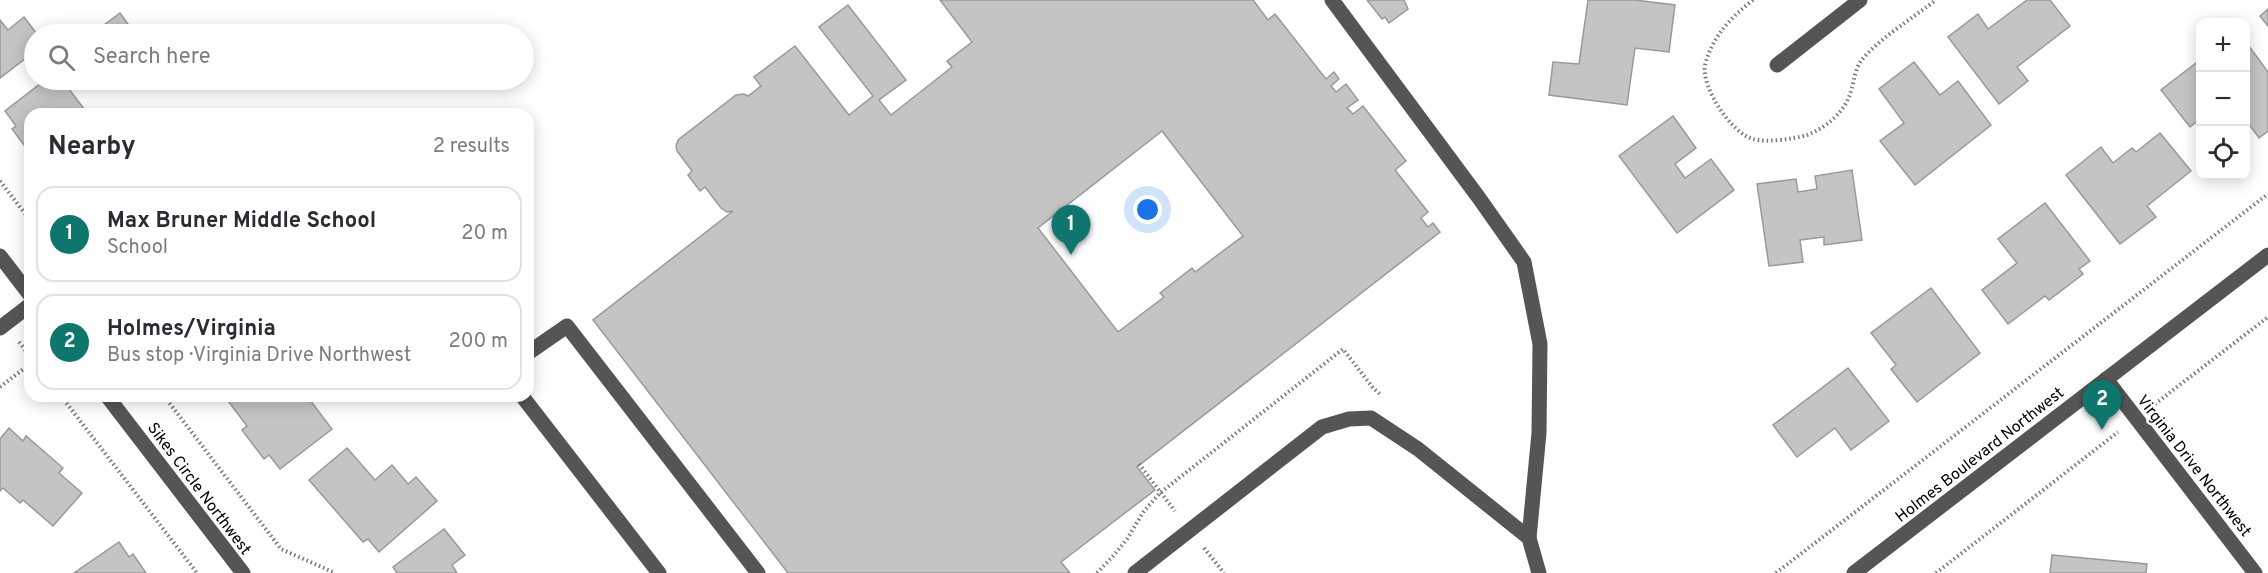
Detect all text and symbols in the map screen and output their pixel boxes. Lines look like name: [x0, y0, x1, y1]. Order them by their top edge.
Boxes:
map controls: [2196, 18, 2250, 180]
button: +: [2196, 18, 2250, 72]
search box: [24, 24, 534, 90]
icon: search: [45, 41, 78, 74]
text: Search here: [93, 44, 211, 71]
button: −: [2196, 72, 2250, 126]
button: locate: [2196, 126, 2250, 180]
text: Nearby: [48, 131, 136, 164]
text: 2 results: [433, 134, 510, 160]
your location: [1133, 195, 1162, 224]
pin: 1: [1052, 206, 1090, 255]
text: Max Bruner Middle School: [107, 208, 376, 235]
text: 1: [66, 221, 74, 247]
text: 20 m: [461, 221, 508, 247]
text: School: [107, 235, 168, 261]
text: Holmes/Virginia: [107, 316, 276, 343]
text: 2: [63, 329, 76, 355]
text: 200 m: [449, 329, 508, 355]
text: Bus stop · Virginia Drive Northwest: [107, 343, 411, 369]
pin: 2: [2082, 380, 2122, 430]
street label: Holmes Boulevard Northwest: [1892, 384, 2068, 528]
street label: Virginia Drive Northwest: [2132, 391, 2255, 541]
street label: Sikes Circle Northwest: [142, 419, 255, 559]

